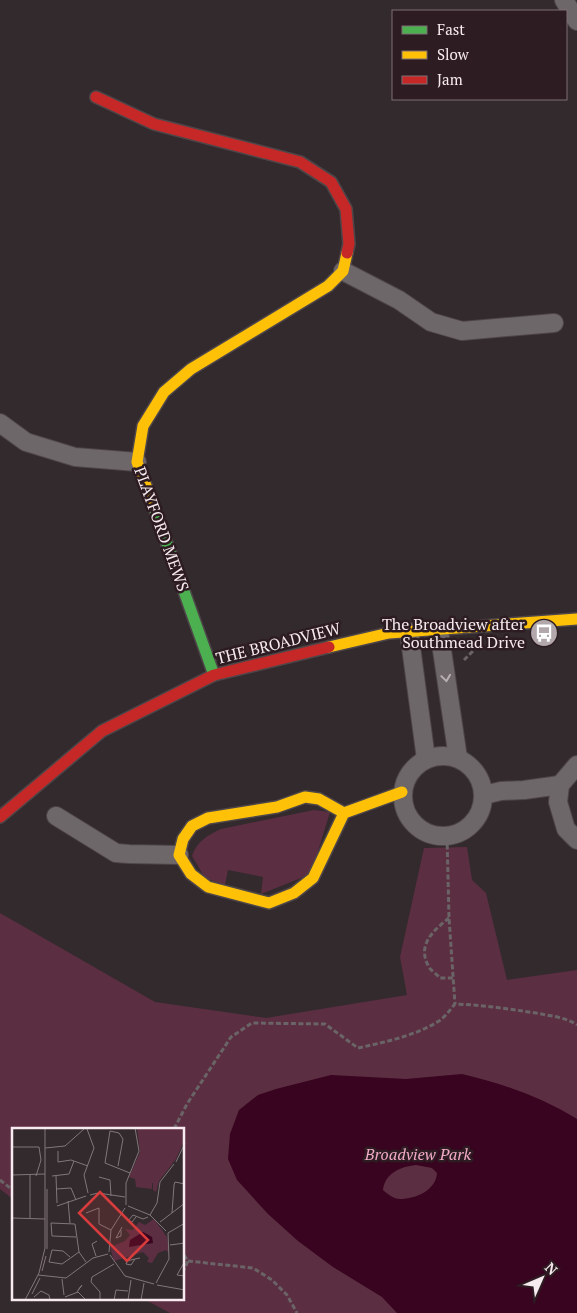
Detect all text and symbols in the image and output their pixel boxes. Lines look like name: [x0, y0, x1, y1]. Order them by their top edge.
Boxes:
legend: [392, 10, 567, 100]
text: Fast: [437, 19, 465, 39]
text: Slow: [437, 44, 470, 64]
text: Jam: [437, 69, 463, 89]
street label: PLAYFORD MEWS: [129, 464, 195, 594]
place label: The Broadview after Southmead Drive: [382, 613, 526, 653]
street label: THE BROADVIEW: [213, 617, 343, 669]
bus stop icon: The Broadview after Southmead Drive: [529, 618, 559, 648]
one-way arrow: [441, 674, 451, 682]
inset map: [12, 1128, 185, 1300]
park label: Broadview Park: [364, 1143, 472, 1165]
north arrow: [517, 1253, 567, 1303]
text: N: [541, 1258, 562, 1279]

